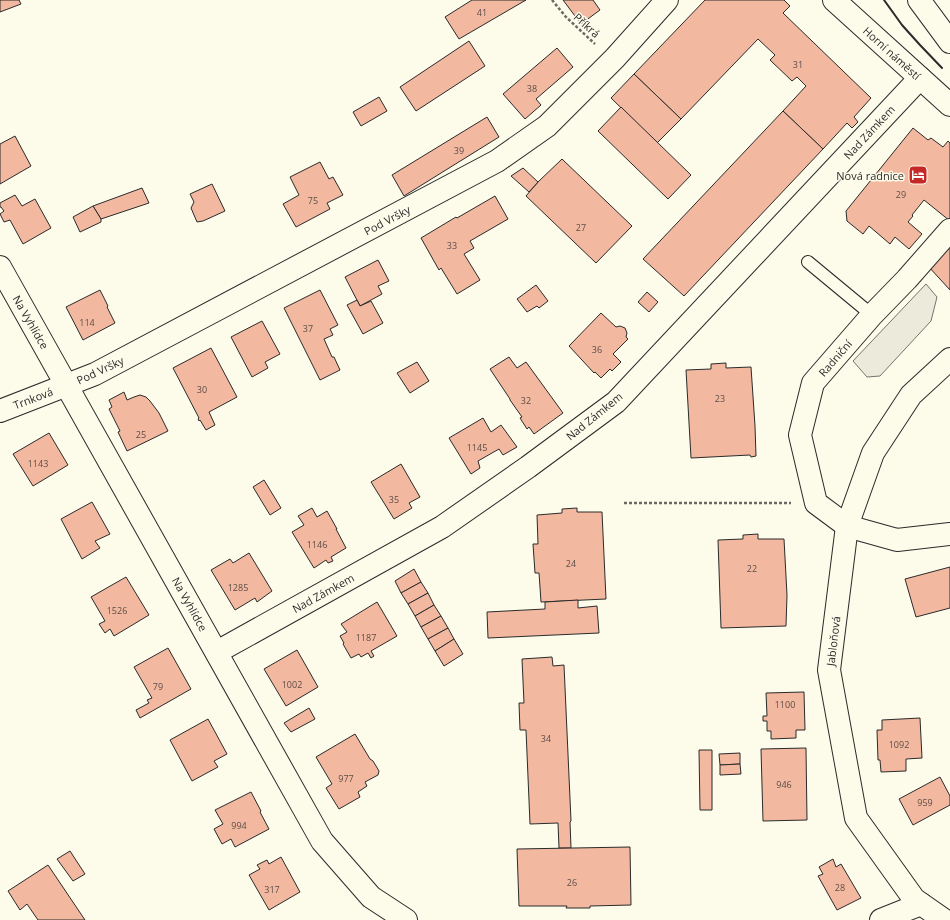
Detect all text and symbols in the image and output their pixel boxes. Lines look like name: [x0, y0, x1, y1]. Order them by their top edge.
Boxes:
house number: 41: [477, 6, 487, 19]
street label: Příkrá: [571, 9, 603, 41]
street label: Horní náměstí: [860, 23, 924, 83]
house number: 31: [793, 58, 803, 71]
house number: 38: [527, 82, 537, 95]
street label: Nad Zámkem: [840, 102, 898, 162]
house number: 39: [454, 144, 464, 157]
hotel icon: Nová radnice: [907, 164, 929, 186]
place label: Nová radnice: [836, 168, 904, 183]
house number: 29: [896, 188, 906, 201]
house number: 75: [308, 194, 318, 207]
street label: Pod Vršky: [361, 201, 413, 238]
house number: 27: [576, 221, 586, 234]
house number: 33: [447, 239, 457, 252]
street label: Na Vyhlídce: [10, 292, 52, 352]
house number: 114: [79, 316, 95, 329]
house number: 37: [303, 322, 313, 335]
street label: Radniční: [815, 336, 855, 380]
house number: 36: [592, 343, 602, 356]
street label: Pod Vršky: [74, 352, 126, 387]
house number: 30: [197, 383, 207, 396]
street label: Trnková: [11, 384, 55, 412]
street label: Nad Zámkem: [563, 389, 625, 443]
house number: 23: [715, 392, 725, 405]
house number: 32: [521, 394, 531, 407]
house number: 25: [136, 428, 146, 441]
house number: 1145: [467, 441, 487, 454]
house number: 1143: [28, 457, 48, 470]
house number: 35: [389, 493, 399, 506]
house number: 1146: [307, 538, 327, 551]
house number: 24: [566, 557, 576, 570]
house number: 22: [747, 562, 757, 575]
street label: Nad Zámkem: [289, 570, 357, 616]
street label: Na Vyhlídce: [169, 574, 211, 634]
house number: 1285: [228, 581, 248, 594]
house number: 1526: [107, 604, 127, 617]
street label: Jabloňová: [822, 615, 844, 668]
house number: 1187: [356, 631, 376, 644]
house number: 1002: [282, 678, 302, 691]
house number: 79: [153, 680, 163, 693]
house number: 1100: [775, 698, 795, 711]
house number: 34: [541, 732, 551, 745]
house number: 1092: [889, 738, 909, 751]
house number: 977: [338, 772, 354, 785]
house number: 946: [776, 778, 792, 791]
house number: 959: [917, 796, 933, 809]
house number: 994: [231, 819, 247, 832]
house number: 26: [567, 876, 577, 889]
house number: 28: [835, 881, 845, 894]
house number: 317: [264, 883, 280, 896]

